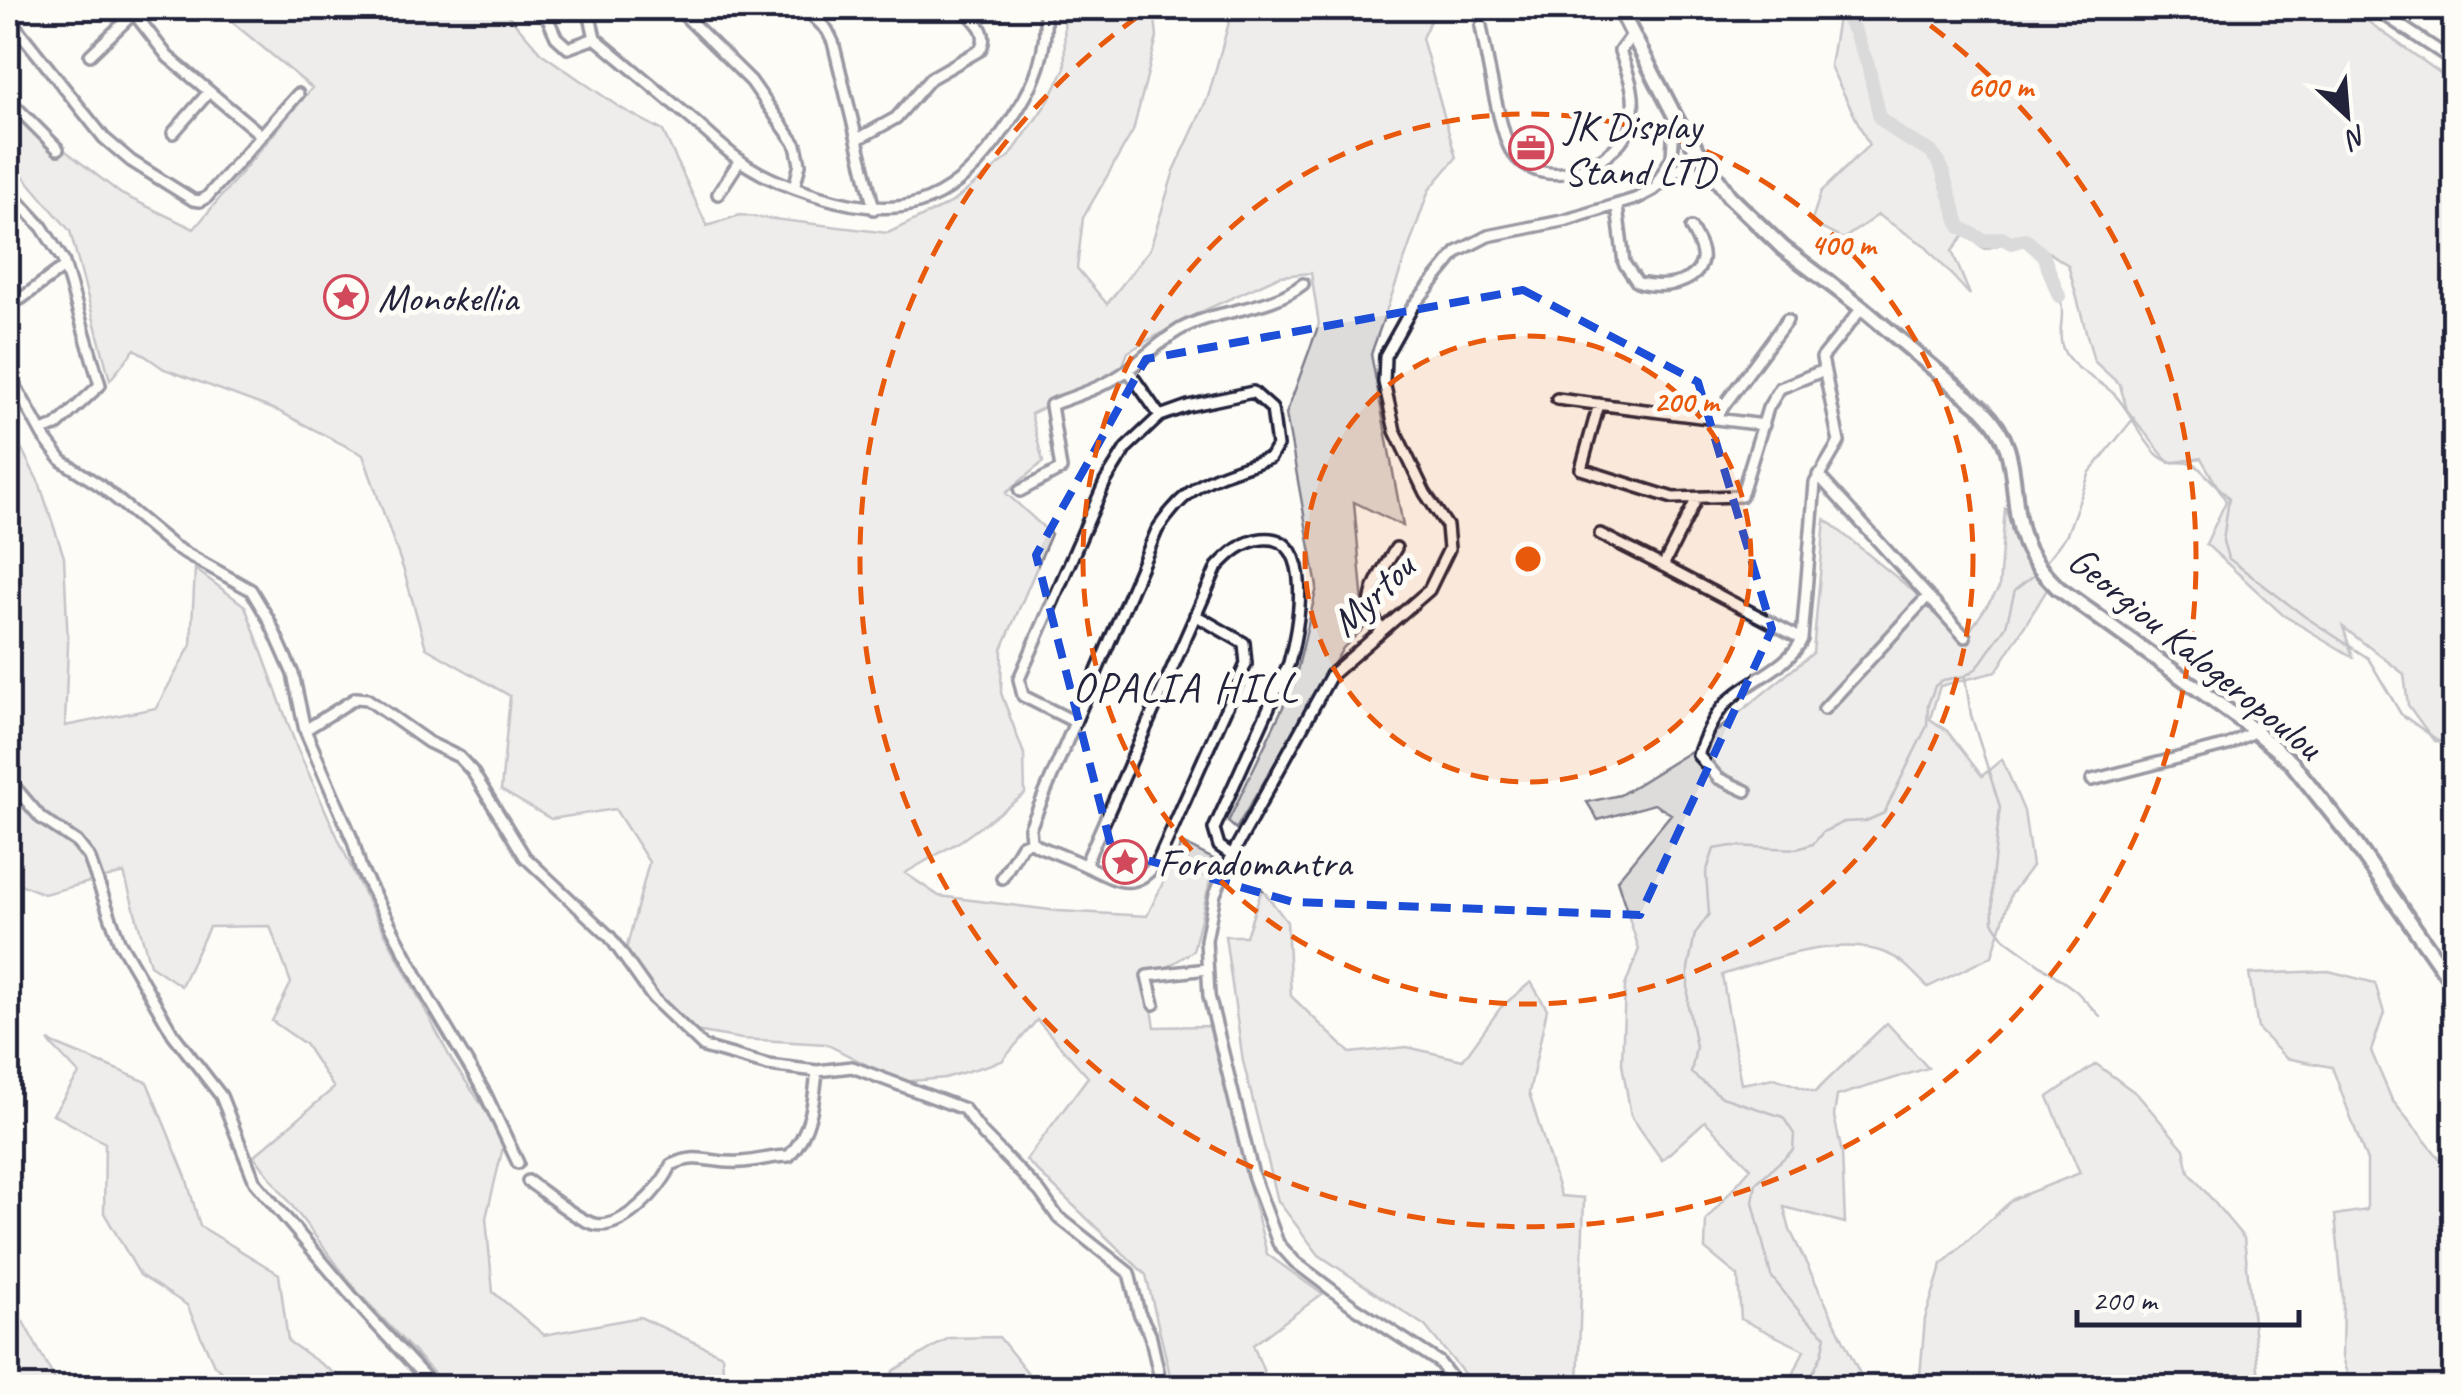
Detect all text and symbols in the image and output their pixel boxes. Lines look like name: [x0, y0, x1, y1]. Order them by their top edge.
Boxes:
north arrow: [2297, 65, 2397, 165]
text: 600 m: [1967, 68, 2036, 106]
place label: JK Display Stand LTD: [1562, 101, 1718, 197]
text: N: [2338, 117, 2373, 159]
office icon: JK Display Stand LTD: [1508, 125, 1554, 171]
text: 400 m: [1811, 226, 1878, 264]
place label: Monokellia: [378, 273, 521, 323]
place icon: Monokellia: [323, 274, 369, 320]
text: 200 m: [1654, 383, 1721, 421]
street label: Georgiou Kalogeropoulou: [2058, 535, 2334, 772]
street label: Myrtou: [1320, 541, 1427, 647]
centre of rings: [1510, 541, 1546, 577]
district label: OPALIA HILL: [1072, 661, 1300, 714]
place label: Foradomantra: [1158, 838, 1354, 888]
place icon: Foradomantra: [1102, 839, 1148, 885]
scale bar: [2077, 1265, 2300, 1327]
text: 200 m: [2092, 1281, 2159, 1319]

